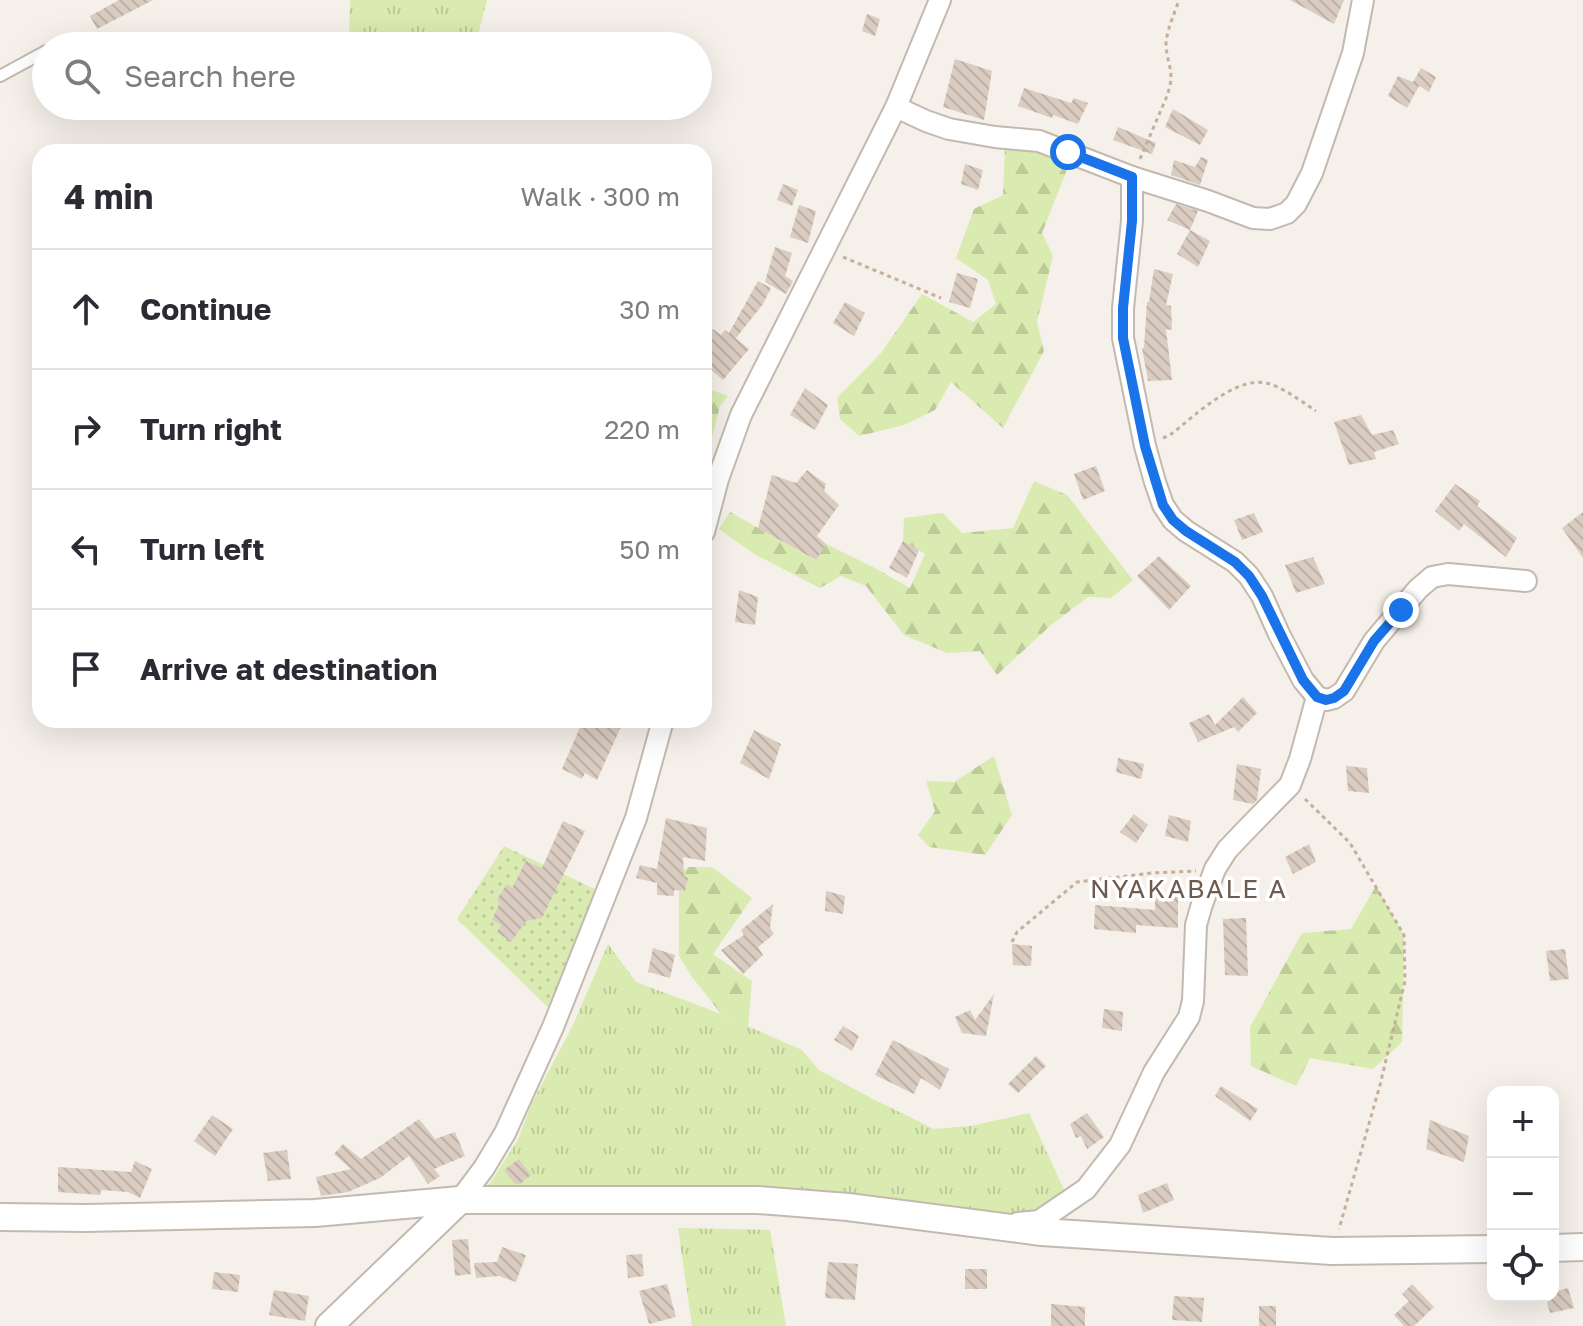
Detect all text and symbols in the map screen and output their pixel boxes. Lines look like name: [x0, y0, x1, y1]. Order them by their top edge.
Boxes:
search box: [32, 32, 712, 120]
icon: search: [60, 54, 104, 98]
text: Search here: [124, 58, 296, 94]
route start: [1050, 134, 1086, 170]
text: 4 min: [64, 176, 153, 216]
text: Walk · 300 m: [521, 181, 680, 212]
icon: ahead: [64, 287, 108, 331]
text: Continue: [140, 291, 271, 327]
text: 30 m: [619, 294, 680, 325]
icon: right: [64, 407, 108, 451]
text: Turn right: [140, 411, 282, 447]
text: 220 m: [604, 414, 680, 445]
icon: left: [64, 527, 108, 571]
text: Turn left: [140, 531, 265, 567]
text: 50 m: [619, 534, 680, 565]
route end: [1383, 592, 1419, 628]
icon: arrive: [64, 647, 108, 691]
text: Arrive at destination: [140, 651, 437, 687]
district label: NYAKABALE A: [1090, 873, 1288, 904]
map controls: [1487, 1086, 1559, 1302]
button: +: [1487, 1086, 1559, 1158]
button: −: [1487, 1158, 1559, 1230]
button: locate: [1487, 1230, 1559, 1302]

